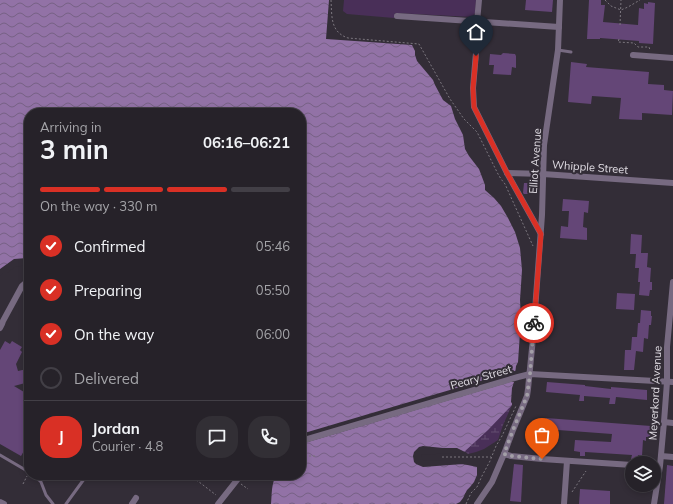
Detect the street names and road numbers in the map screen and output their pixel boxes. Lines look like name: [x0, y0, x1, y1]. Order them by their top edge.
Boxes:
street label: Elliot Avenue: [526, 128, 544, 194]
street label: Whipple Street: [551, 157, 629, 177]
street label: Meyerkord Avenue: [646, 345, 664, 441]
street label: Peary Street: [449, 362, 513, 392]

